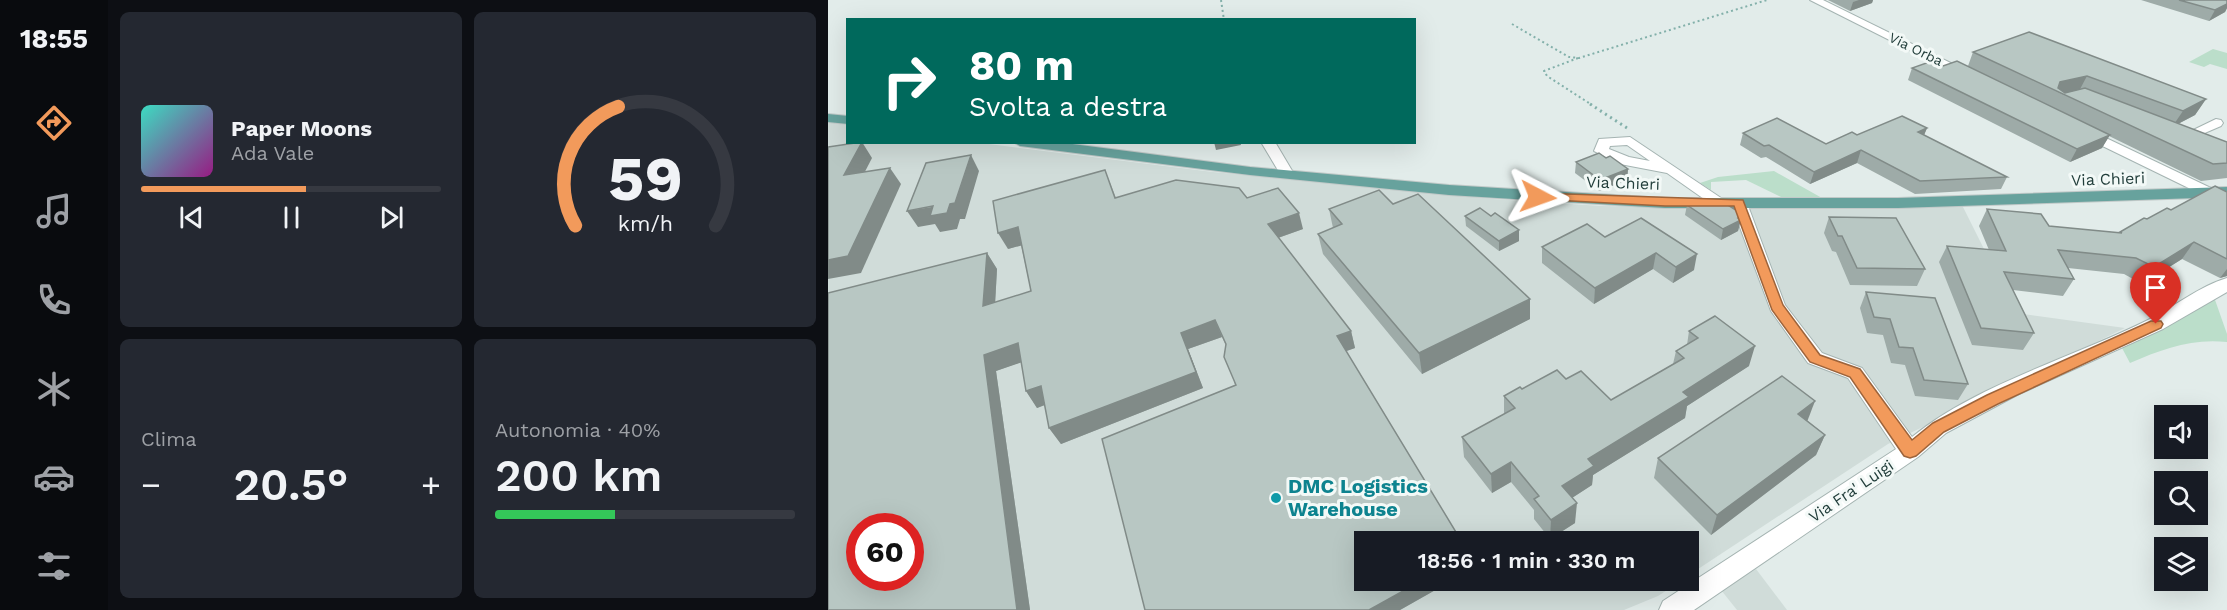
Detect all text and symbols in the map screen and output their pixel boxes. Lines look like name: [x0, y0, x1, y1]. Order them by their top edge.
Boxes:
text: 18:55: [20, 23, 88, 55]
street label: Via Orba: [1886, 29, 1946, 69]
text: 80 m: [969, 41, 1074, 90]
icon: right: [870, 42, 948, 120]
text: Svolta a destra: [969, 91, 1167, 123]
icon: directions: [33, 102, 75, 144]
text: Paper Moons: [231, 116, 372, 141]
text: Ada Vale: [231, 141, 314, 165]
text: 59: [608, 143, 682, 216]
position arrow: [1506, 165, 1570, 229]
street label: Via Chieri: [2071, 168, 2145, 190]
street label: Via Chieri: [1586, 172, 1660, 194]
icon: music: [33, 190, 75, 232]
icon: previous: [175, 201, 208, 234]
icon: pause: [275, 201, 308, 234]
icon: next: [375, 201, 408, 234]
text: km/h: [617, 212, 673, 237]
pin: [2130, 262, 2181, 324]
icon: arrive: [2139, 271, 2172, 304]
icon: phone: [33, 279, 75, 321]
icon: climate: [33, 368, 75, 410]
map controls: [2154, 405, 2208, 591]
button: sound: [2154, 405, 2208, 459]
text: Autonomia · 40%: [495, 418, 660, 442]
text: Clima: [141, 427, 197, 451]
text: 200 km: [495, 449, 662, 502]
icon: car: [33, 456, 75, 498]
street label: Via Fra' Luigi: [1805, 456, 1897, 526]
text: 20.5°: [233, 458, 349, 511]
text: −: [141, 465, 161, 504]
text: +: [421, 465, 441, 504]
button: search: [2154, 471, 2208, 525]
place label: DMC Logistics Warehouse: [1288, 474, 1428, 521]
marker: DMC Logistics Warehouse: [1269, 491, 1283, 505]
speed limit sign: 60: [846, 513, 924, 591]
button: layers: [2154, 537, 2208, 591]
icon: filters: [33, 545, 75, 587]
text: 18:56 · 1 min · 330 m: [1418, 548, 1635, 573]

